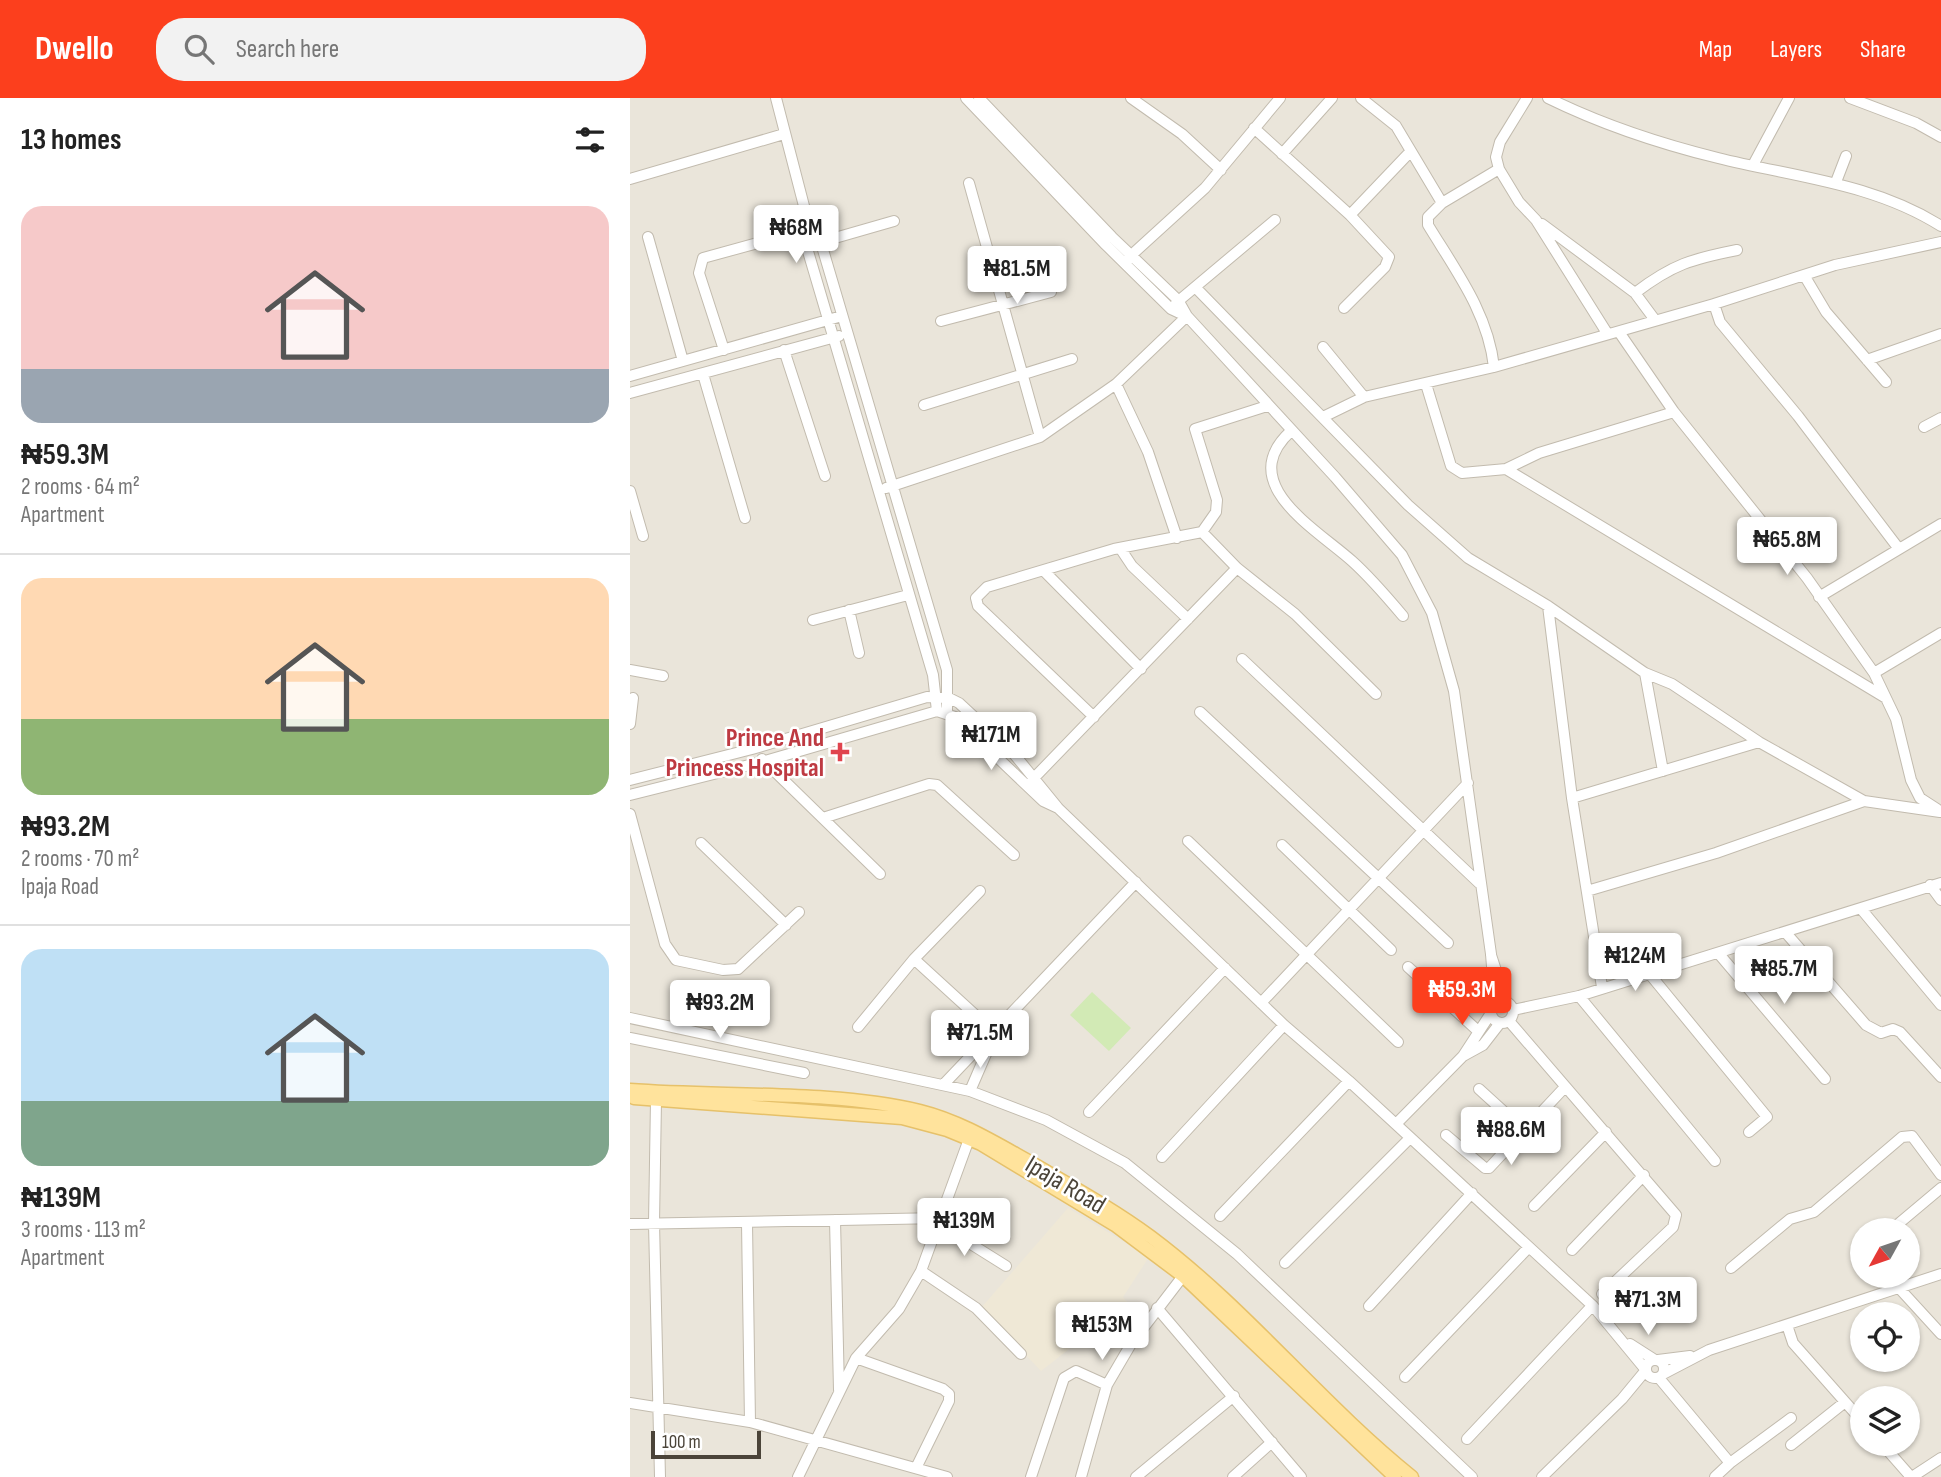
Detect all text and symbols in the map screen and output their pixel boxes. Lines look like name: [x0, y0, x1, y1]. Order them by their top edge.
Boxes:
search box: [156, 18, 646, 81]
text: Dwello: [35, 29, 114, 69]
icon: search: [180, 30, 218, 68]
text: Search here: [236, 34, 339, 65]
text: Map: [1699, 35, 1732, 64]
text: Layers: [1770, 35, 1822, 64]
text: Share: [1860, 35, 1906, 64]
icon: filters: [571, 121, 609, 159]
text: 13 homes: [21, 122, 122, 158]
pin: ₦68M: [755, 206, 837, 265]
text: ₦68M: [770, 214, 822, 242]
pin: ₦81.5M: [960, 246, 1074, 306]
icon: home: [252, 252, 378, 378]
text: ₦81.5M: [984, 255, 1050, 283]
text: ₦59.3M: [21, 437, 109, 473]
text: 2 rooms · 64 m²: [21, 473, 140, 501]
text: Apartment: [21, 501, 105, 529]
pin: ₦65.8M: [1730, 518, 1844, 577]
text: ₦65.8M: [1753, 526, 1821, 554]
icon: home: [252, 624, 378, 750]
pin: ₦171M: [942, 712, 1040, 772]
text: ₦171M: [961, 721, 1021, 749]
place label: Prince And Princess Hospital: [665, 723, 824, 784]
marker: Prince And Princess Hospital: [830, 742, 850, 762]
text: ₦93.2M: [21, 809, 110, 845]
text: 2 rooms · 70 m²: [21, 845, 139, 873]
text: Ipaja Road: [21, 873, 99, 901]
pin: ₦124M: [1586, 934, 1684, 993]
text: ₦124M: [1604, 942, 1666, 970]
pin: ₦85.7M: [1727, 946, 1841, 1006]
text: ₦85.7M: [1751, 955, 1817, 983]
pin: ₦59.3M: [1405, 968, 1519, 1027]
text: ₦59.3M: [1428, 976, 1496, 1004]
pin: ₦93.2M: [663, 981, 777, 1040]
text: ₦93.2M: [686, 989, 754, 1017]
icon: home: [252, 995, 378, 1121]
pin: ₦71.5M: [923, 1010, 1037, 1070]
text: ₦71.5M: [947, 1019, 1013, 1047]
pin: ₦88.6M: [1454, 1108, 1568, 1167]
text: ₦88.6M: [1477, 1116, 1545, 1144]
street label: Ipaja Road: [1019, 1149, 1111, 1221]
text: ₦139M: [21, 1180, 101, 1216]
pin: ₦139M: [915, 1198, 1013, 1258]
text: ₦139M: [933, 1207, 995, 1235]
text: 3 rooms · 113 m²: [21, 1216, 146, 1244]
north arrow: [1850, 1218, 1920, 1288]
map controls: [1850, 1218, 1920, 1456]
text: Apartment: [21, 1244, 105, 1272]
pin: ₦71.3M: [1591, 1278, 1705, 1337]
text: ₦71.3M: [1615, 1286, 1681, 1314]
pin: ₦153M: [1053, 1302, 1151, 1362]
button: locate: [1850, 1302, 1920, 1372]
text: ₦153M: [1072, 1311, 1132, 1339]
button: layers: [1850, 1386, 1920, 1456]
scale bar: [651, 1428, 761, 1460]
text: 100 m: [662, 1431, 701, 1454]

